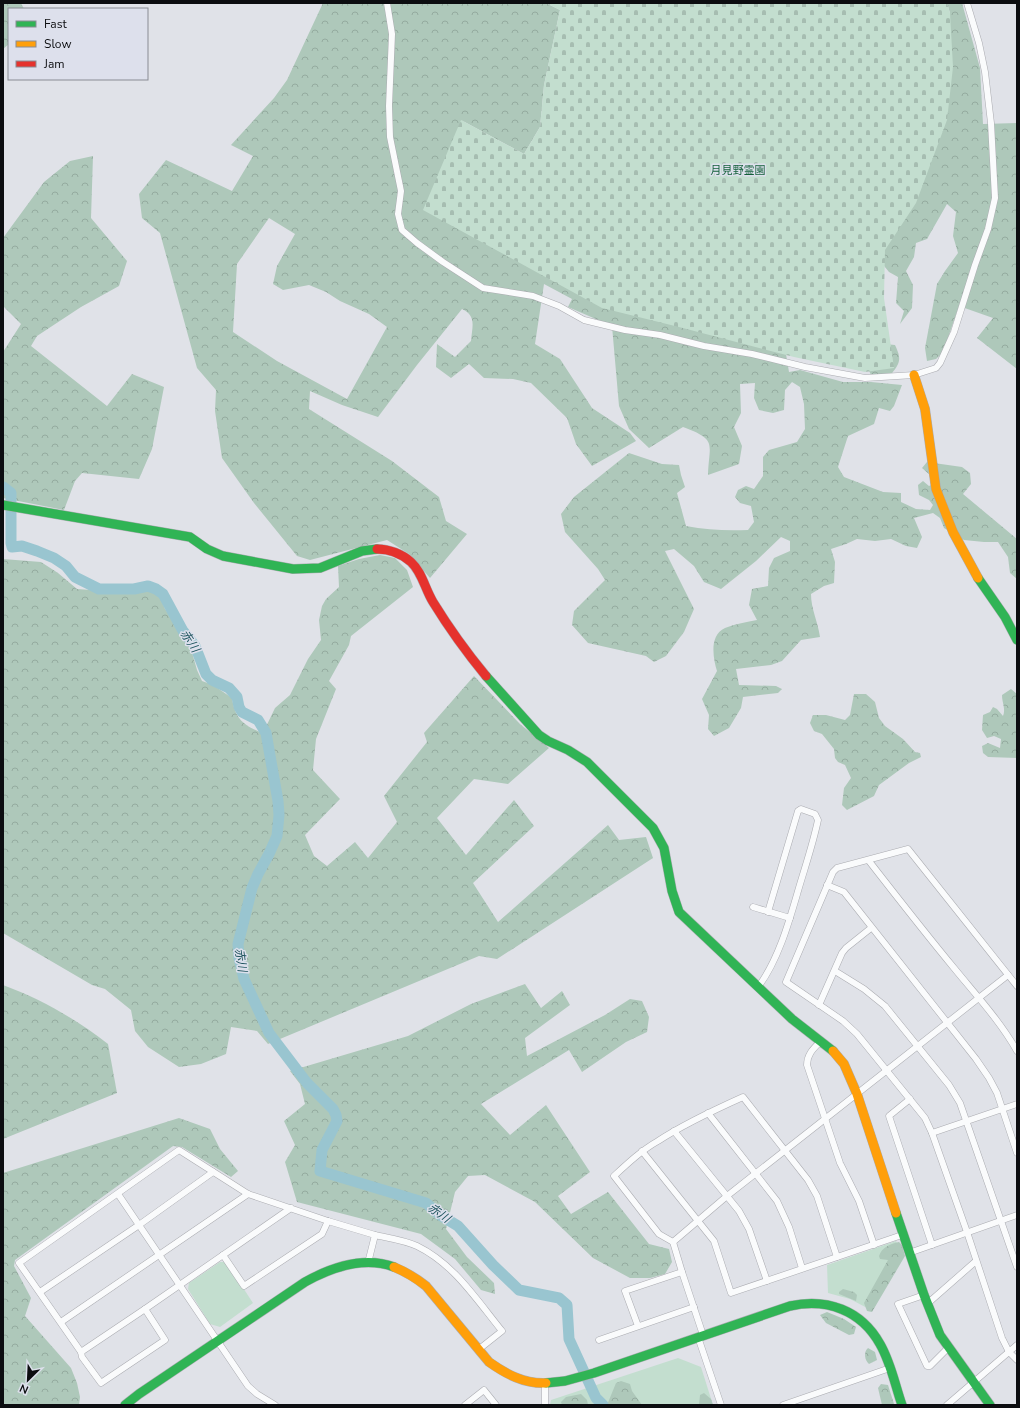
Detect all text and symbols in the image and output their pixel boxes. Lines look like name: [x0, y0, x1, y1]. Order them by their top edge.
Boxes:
legend: [8, 8, 148, 80]
text: Fast: [44, 16, 67, 32]
text: Slow: [44, 36, 72, 52]
text: Jam: [43, 56, 65, 72]
park label: 月見野霊園: [711, 163, 766, 178]
water label: 赤川: [177, 627, 204, 657]
water label: 赤川: [231, 947, 251, 975]
water label: 赤川: [425, 1200, 455, 1228]
north arrow: [8, 1360, 48, 1400]
text: N: [17, 1380, 31, 1397]

